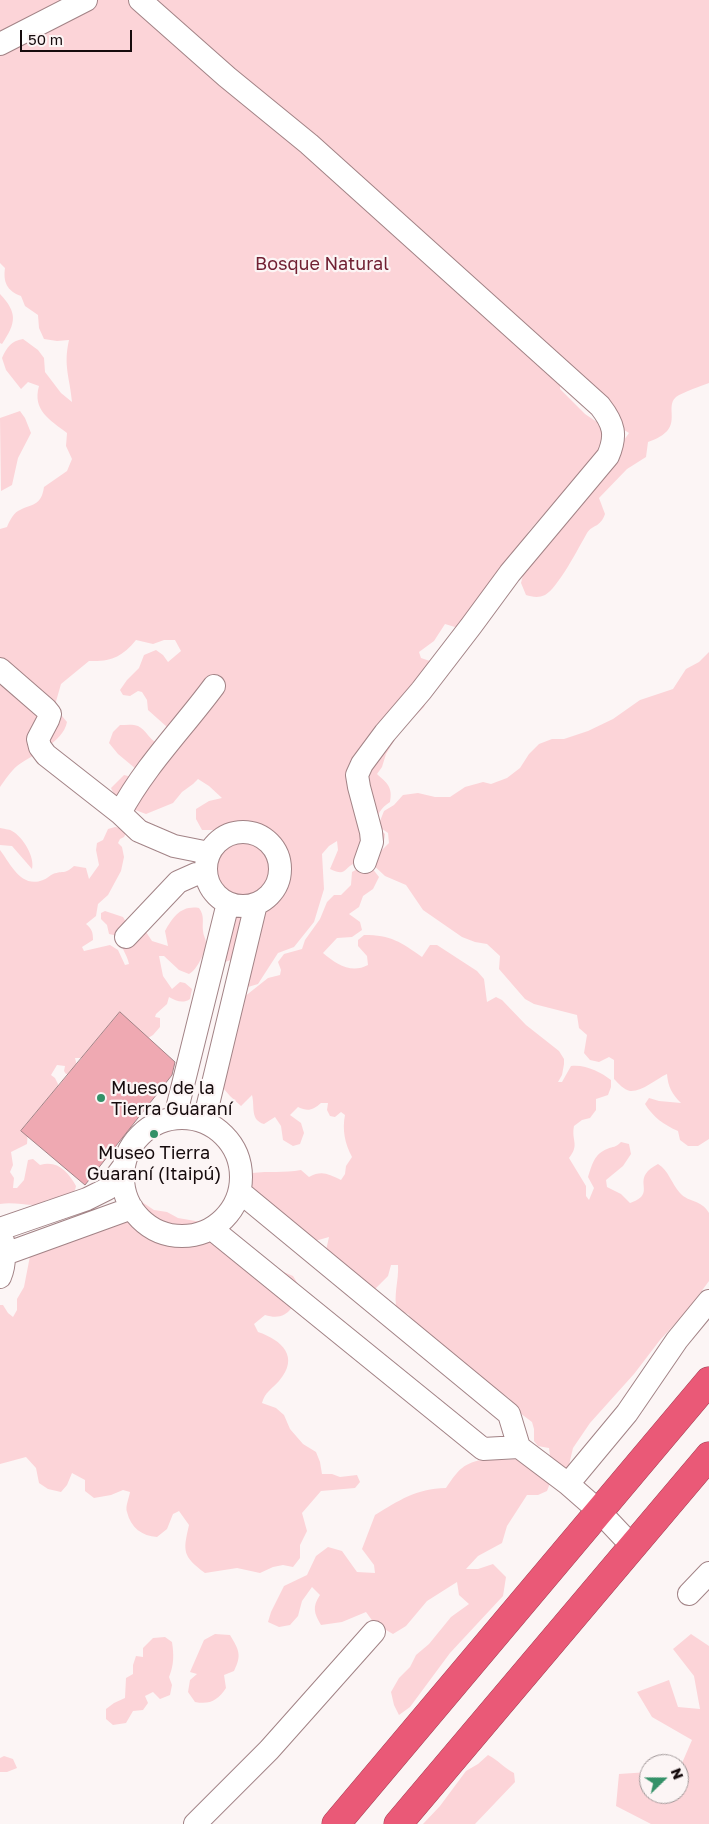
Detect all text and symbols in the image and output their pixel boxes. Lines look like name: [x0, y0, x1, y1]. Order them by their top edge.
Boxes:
scale bar: [22, 20, 135, 52]
text: 50 m: [28, 30, 63, 48]
park label: Bosque Natural: [255, 253, 389, 275]
place label: Mueso de la Tierra Guaraní: [111, 1077, 233, 1120]
marker: Mueso de la Tierra Guaraní: [95, 1092, 107, 1104]
marker: Museo Tierra Guaraní (Itaipú): [148, 1128, 160, 1140]
place label: Museo Tierra Guaraní (Itaipú): [87, 1142, 221, 1184]
north arrow: [639, 1754, 689, 1804]
text: N: [668, 1765, 687, 1782]

